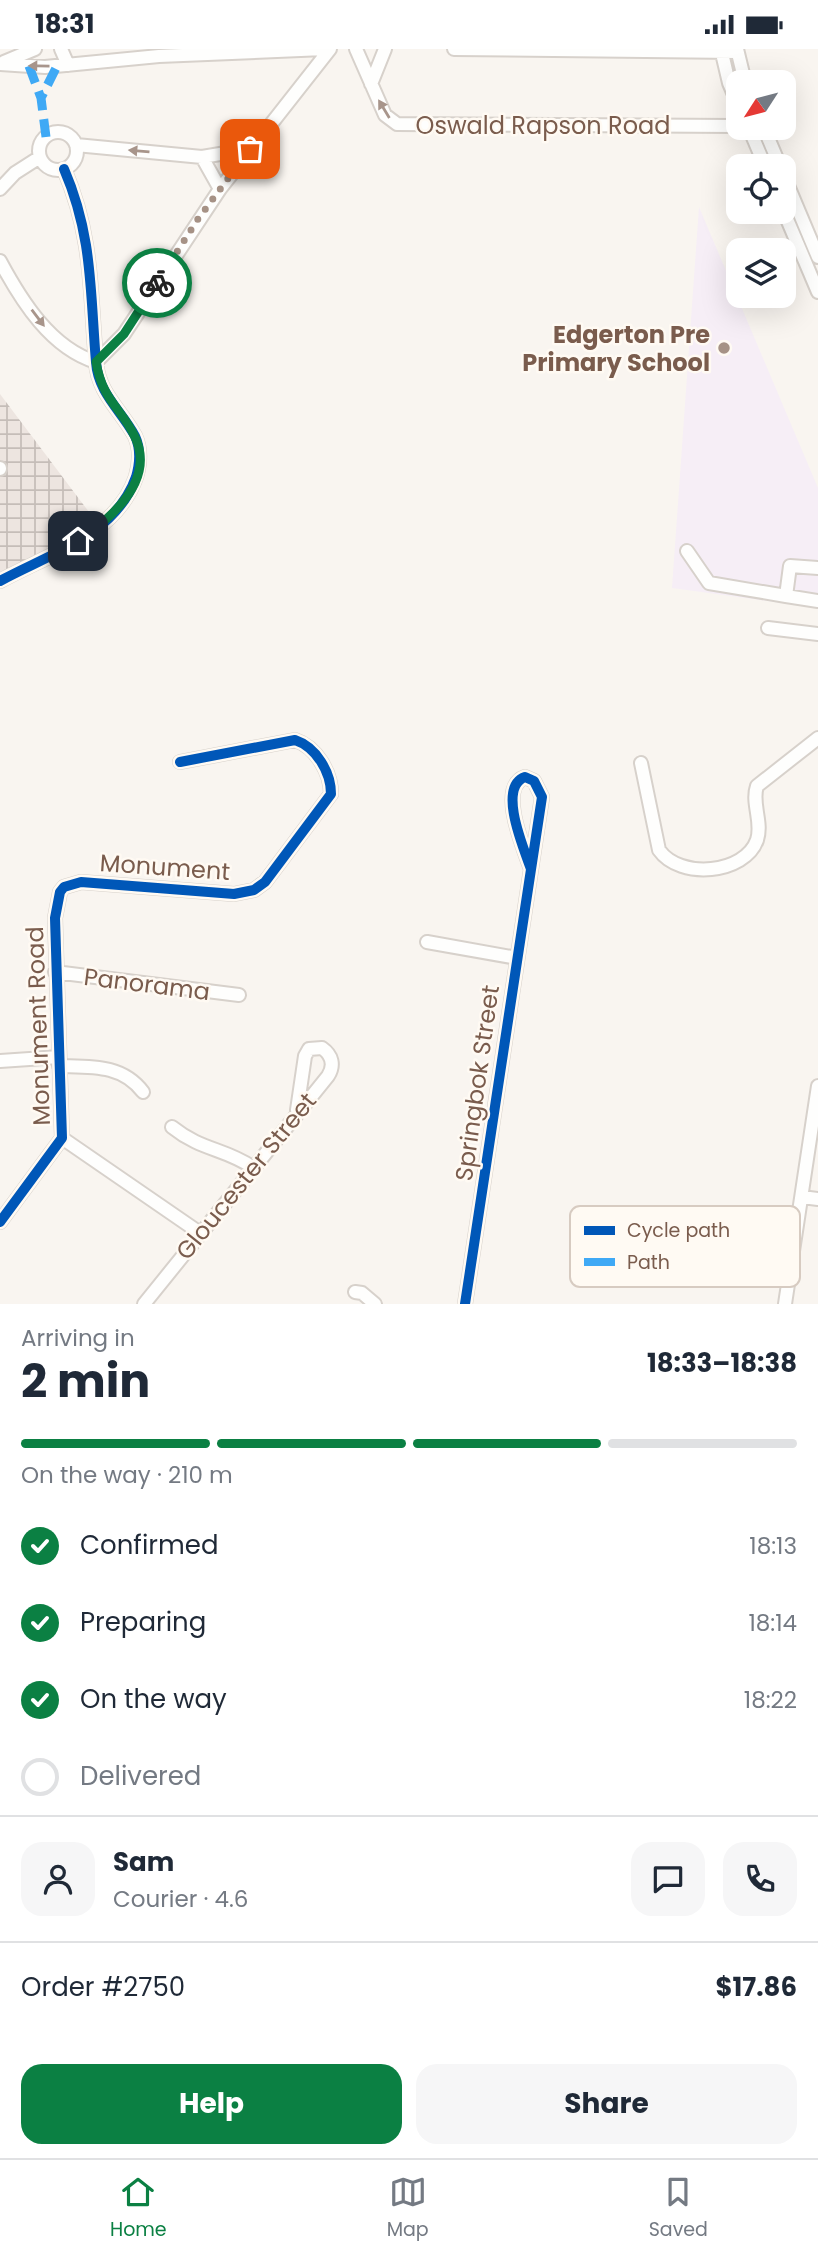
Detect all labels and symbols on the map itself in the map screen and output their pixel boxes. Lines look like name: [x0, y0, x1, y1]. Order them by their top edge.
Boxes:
one-way arrow: [28, 60, 50, 72]
north arrow: [726, 70, 796, 140]
one-way arrow: [377, 100, 390, 119]
street label: Oswald Rapson Road: [416, 109, 670, 142]
pin: [220, 119, 280, 179]
one-way arrow: [128, 145, 150, 156]
courier: [122, 248, 192, 318]
one-way arrow: [31, 309, 45, 327]
place label: Edgerton Pre Primary School: [522, 318, 710, 379]
marker: Edgerton Pre Primary School: [716, 340, 732, 356]
pin: [48, 511, 108, 571]
street label: Monument: [99, 846, 231, 888]
street label: Monument Road: [18, 926, 58, 1126]
street label: Panorama: [82, 960, 212, 1008]
street label: Springbok Street: [447, 983, 507, 1183]
street label: Gloucester Street: [168, 1085, 324, 1267]
legend: [570, 1206, 800, 1287]
text: Cycle path: [627, 1217, 730, 1244]
text: Path: [627, 1249, 670, 1276]

